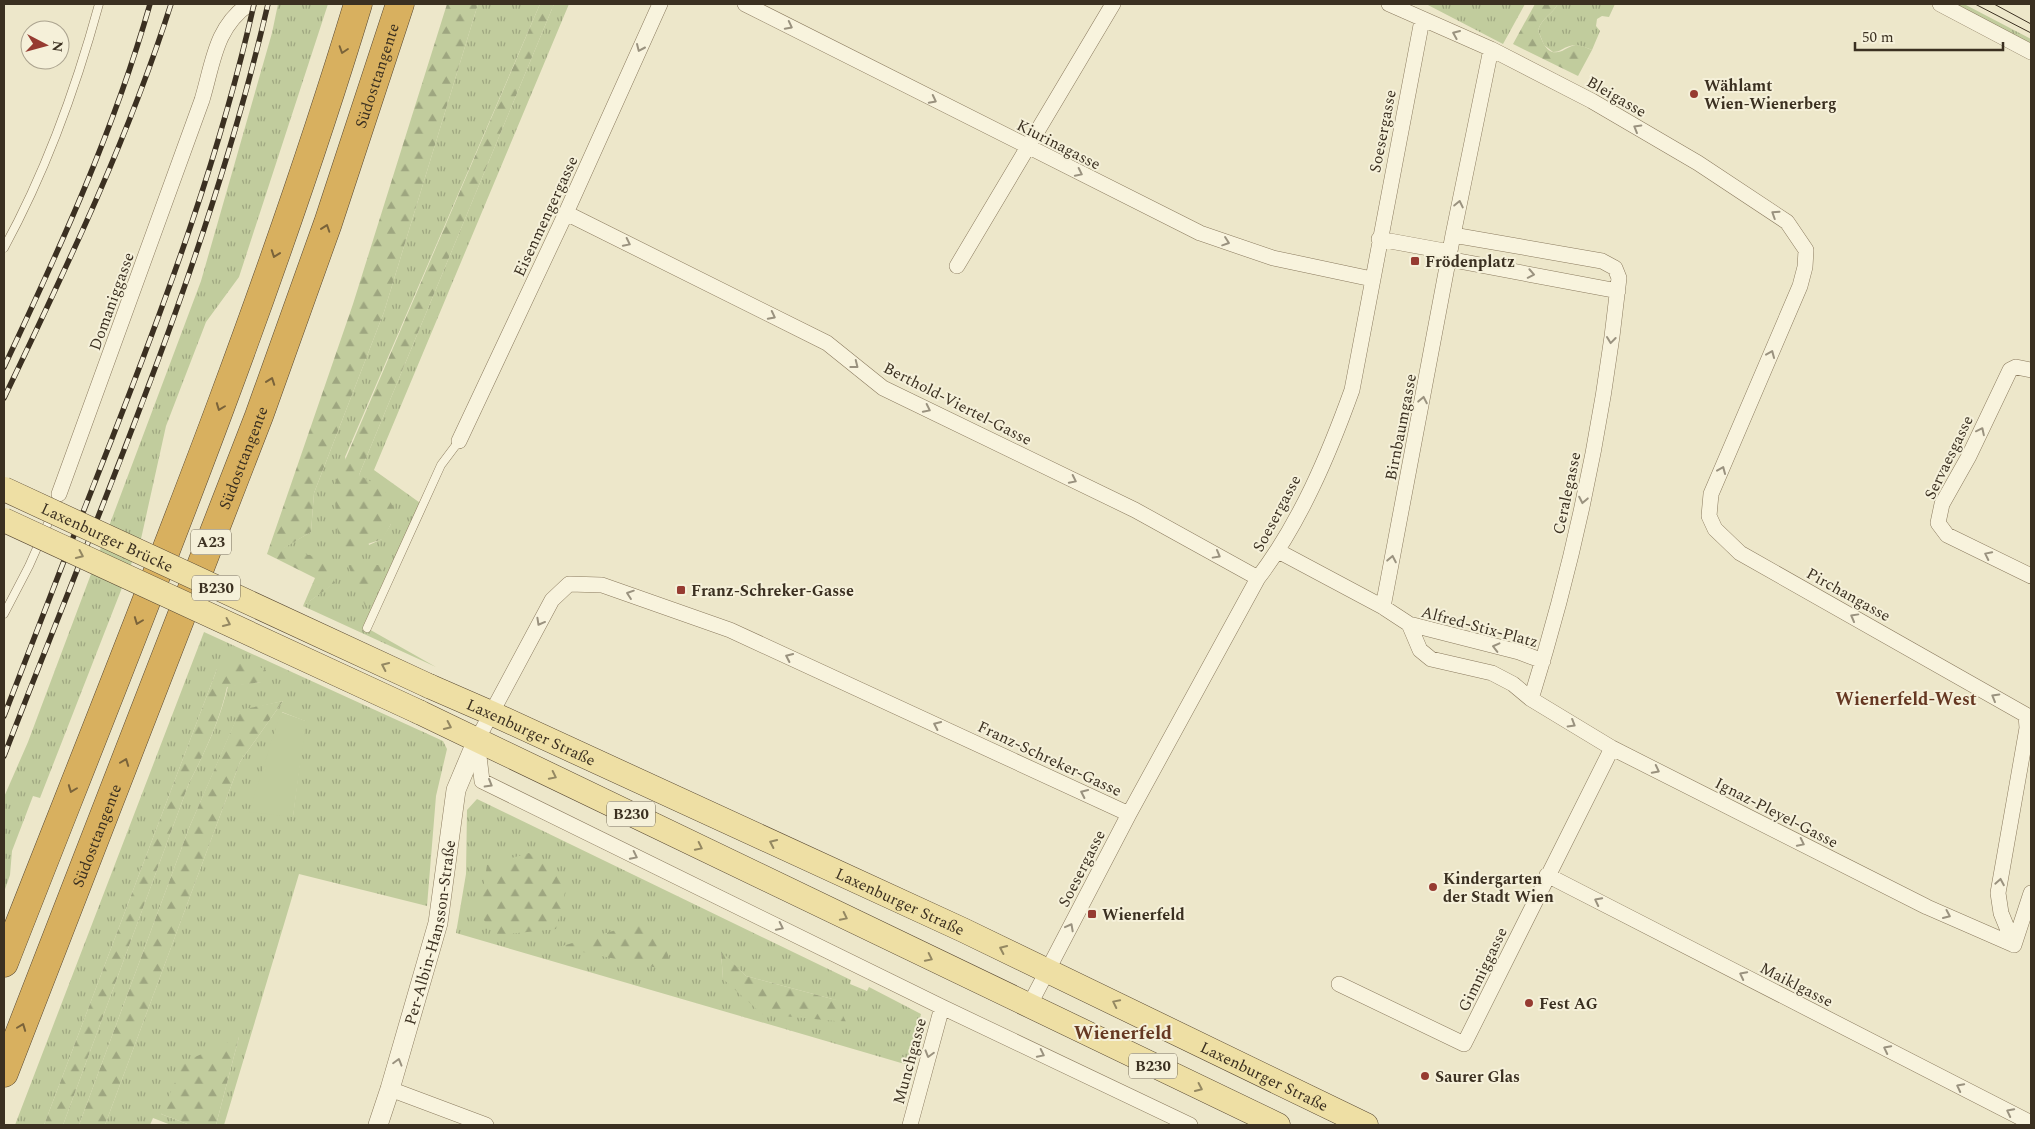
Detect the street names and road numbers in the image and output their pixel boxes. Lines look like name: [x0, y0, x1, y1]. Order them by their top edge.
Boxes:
street label: Südosttangente: [349, 20, 406, 131]
street label: Bleigasse: [1582, 70, 1651, 124]
street label: Soesergasse: [1363, 88, 1403, 175]
street label: Kiurinagasse: [1012, 113, 1105, 176]
street label: Eisenmengergasse: [507, 152, 584, 281]
street label: Domaniggasse: [83, 249, 141, 354]
street label: Berthold-Viertel-Gasse: [879, 356, 1036, 452]
street label: Birnbaumgasse: [1379, 372, 1423, 483]
street label: Südosttangente: [213, 403, 275, 513]
street label: Servaesgasse: [1918, 411, 1980, 503]
street label: Ceralegasse: [1547, 450, 1587, 537]
street label: Soesergasse: [1247, 471, 1307, 556]
street label: Laxenburger Brücke: [37, 497, 177, 579]
road number: A23: [191, 530, 231, 554]
street label: Pirchangasse: [1802, 562, 1895, 628]
road number: B230: [192, 576, 240, 600]
street label: Alfred-Stix-Platz: [1419, 600, 1541, 654]
street label: Laxenburger Straße: [462, 693, 599, 773]
street label: Franz-Schreker-Gasse: [974, 715, 1126, 803]
street label: Ignaz-Pleyel-Gasse: [1711, 771, 1842, 854]
street label: Südosttangente: [66, 780, 128, 891]
road number: B230: [607, 802, 655, 826]
street label: Soesergasse: [1052, 826, 1112, 911]
street label: Per-Albin-Hansson-Straße: [398, 838, 462, 1028]
street label: Laxenburger Straße: [831, 862, 968, 942]
street label: Gimniggasse: [1452, 923, 1514, 1016]
street label: Maiklgasse: [1756, 956, 1837, 1014]
street label: Munchgasse: [887, 1015, 933, 1107]
street label: Laxenburger Straße: [1196, 1036, 1332, 1118]
road number: B230: [1129, 1054, 1177, 1078]

